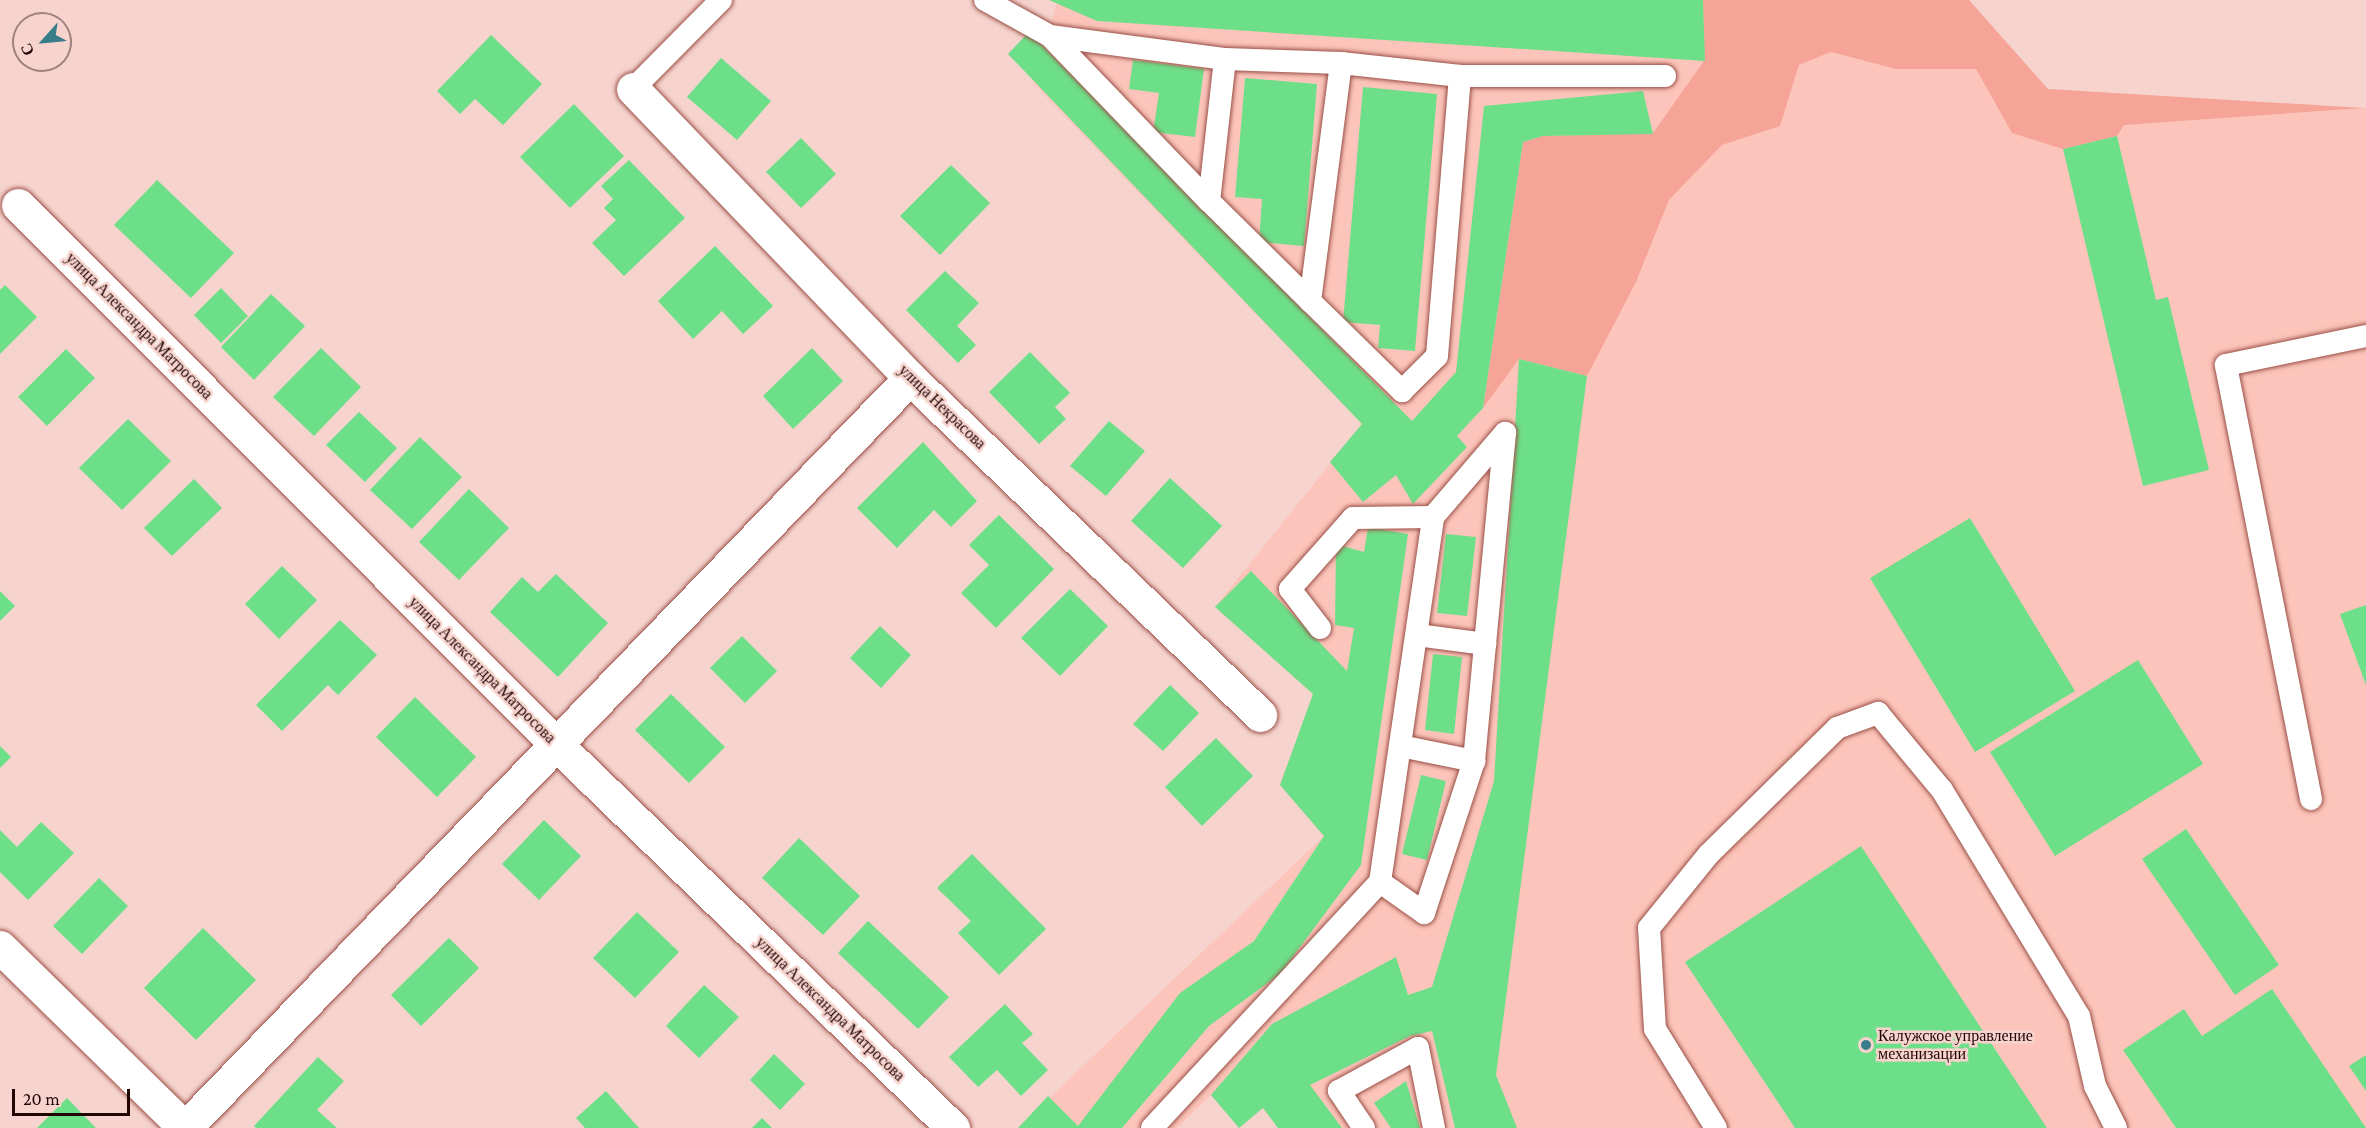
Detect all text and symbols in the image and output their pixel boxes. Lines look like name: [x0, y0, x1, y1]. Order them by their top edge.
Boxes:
north arrow: [12, 12, 72, 72]
text: С: [17, 40, 37, 59]
street label: улица Александра Матросова: [62, 249, 216, 403]
street label: улица Некрасова: [894, 361, 990, 453]
street label: улица Александра Матросова: [405, 593, 559, 747]
street label: улица Александра Матросова: [751, 933, 909, 1085]
place label: Калужское управление механизации: [1878, 1026, 2033, 1064]
marker: Калужское управление механизации: [1859, 1038, 1873, 1052]
scale bar: [15, 1077, 134, 1115]
text: 20 m: [23, 1089, 60, 1109]

